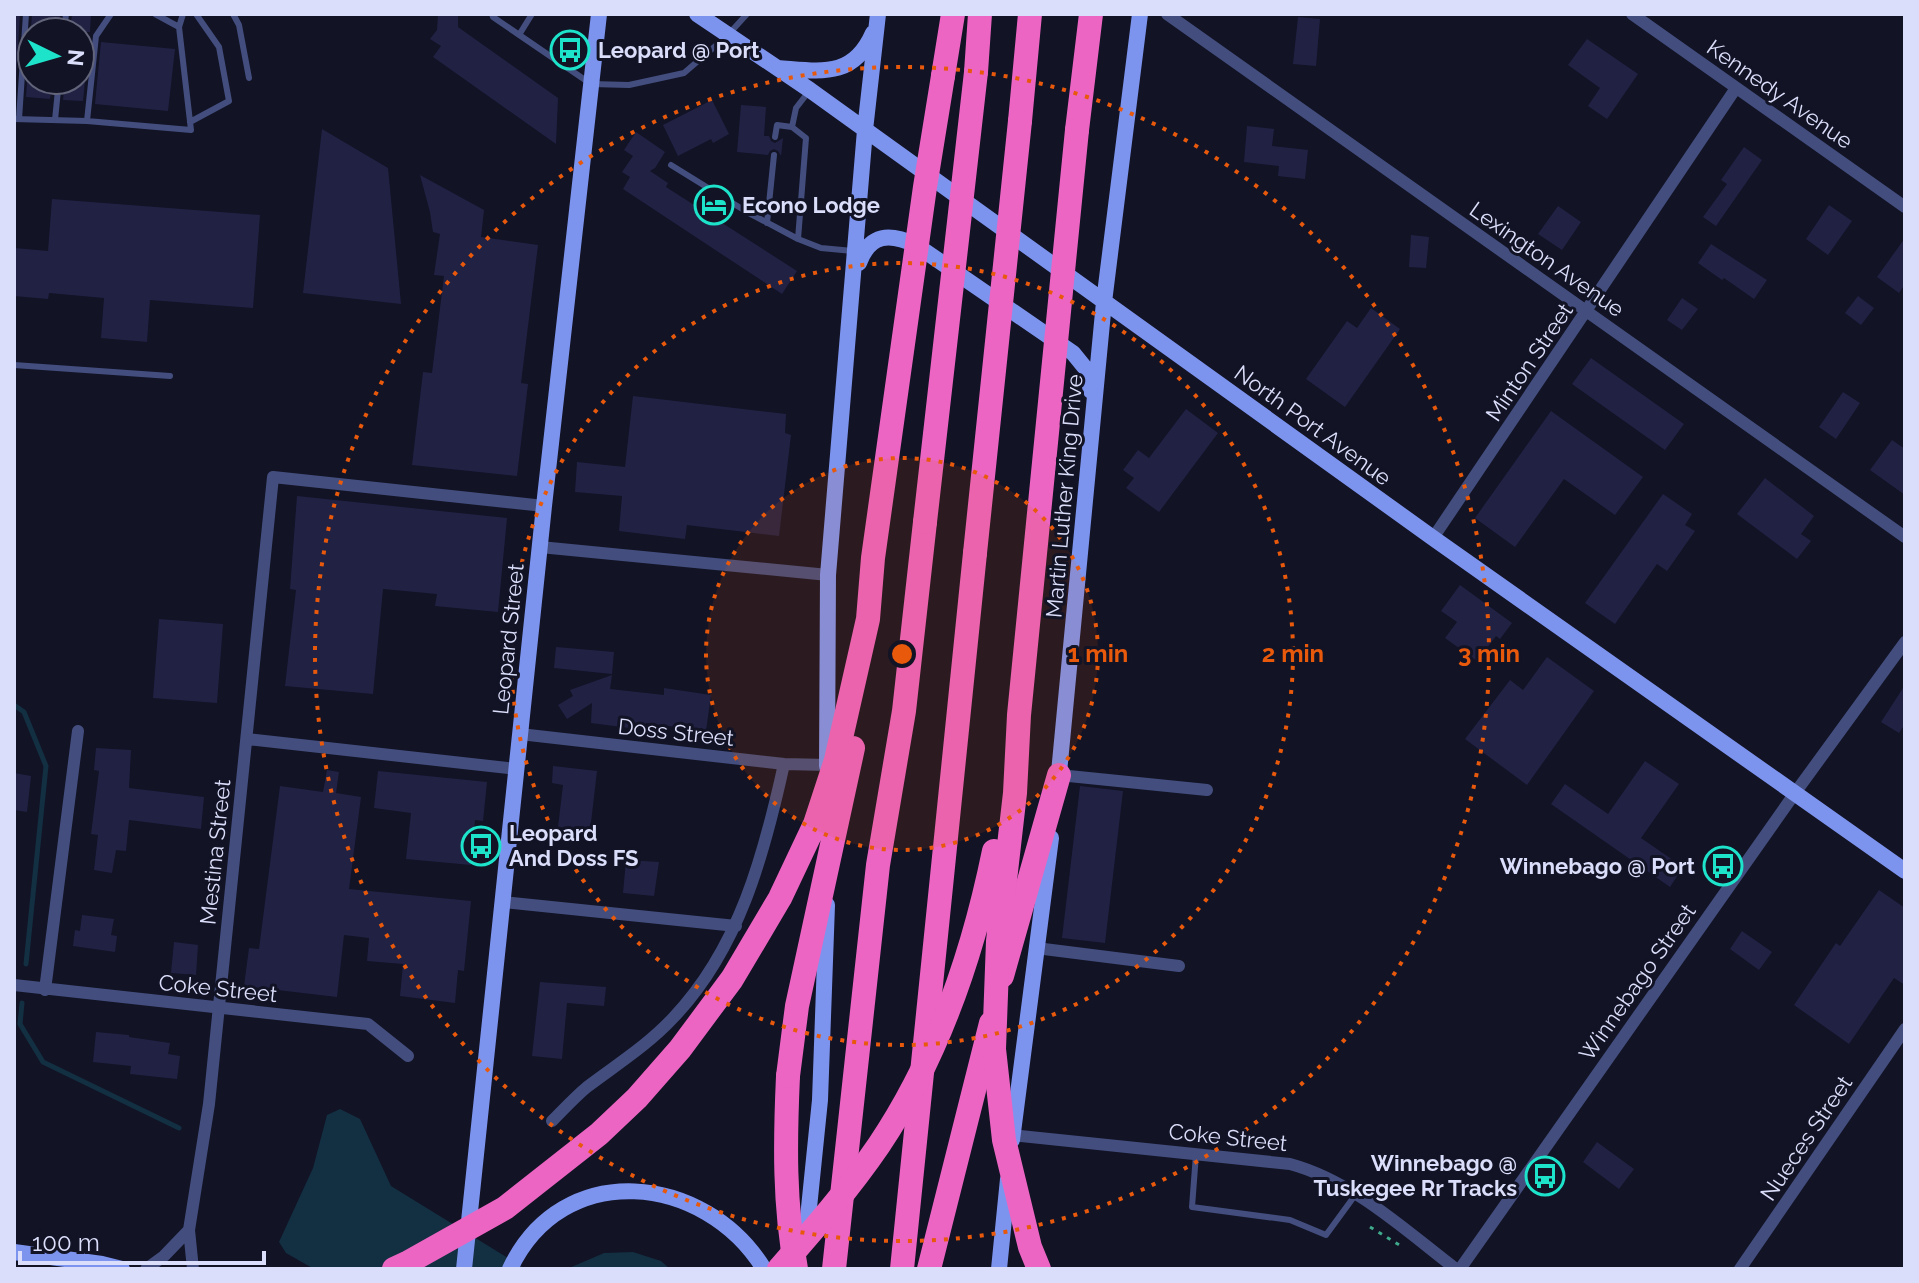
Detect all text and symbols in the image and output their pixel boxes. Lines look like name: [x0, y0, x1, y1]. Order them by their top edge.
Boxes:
north arrow: [16, 16, 96, 96]
bus stop icon: Leopard @ Port: [549, 29, 591, 71]
street label: Kennedy Avenue: [1702, 34, 1858, 154]
place label: Leopard @ Port: [598, 37, 760, 63]
text: N: [62, 48, 90, 67]
hotel icon: Econo Lodge: [693, 184, 735, 226]
place label: Econo Lodge: [742, 192, 880, 218]
street label: Lexington Avenue: [1465, 196, 1629, 322]
street label: Minton Street: [1480, 298, 1578, 426]
street label: North Port Avenue: [1230, 359, 1396, 491]
street label: Martin Luther King Drive: [1040, 373, 1088, 619]
street label: Leopard Street: [487, 562, 529, 716]
text: 1 min: [1068, 639, 1128, 668]
text: 2 min: [1262, 639, 1324, 668]
text: 3 min: [1458, 639, 1520, 668]
centre of rings: [888, 640, 916, 668]
street label: Doss Street: [617, 713, 736, 751]
street label: Mestina Street: [194, 777, 236, 926]
place label: Leopard And Doss FS: [509, 820, 639, 871]
bus stop icon: Leopard And Doss FS: [460, 825, 502, 867]
bus stop icon: Winnebago @ Port: [1702, 845, 1744, 887]
place label: Winnebago @ Port: [1500, 853, 1696, 879]
street label: Winnebago Street: [1573, 898, 1701, 1065]
street label: Coke Street: [158, 969, 279, 1007]
street label: Nueces Street: [1755, 1070, 1858, 1205]
street label: Coke Street: [1168, 1118, 1289, 1156]
place label: Winnebago @ Tuskegee Rr Tracks: [1313, 1150, 1517, 1201]
bus stop icon: Winnebago @ Tuskegee Rr Tracks: [1524, 1155, 1566, 1197]
scale bar: [20, 1215, 264, 1265]
text: 100 m: [32, 1228, 100, 1257]

